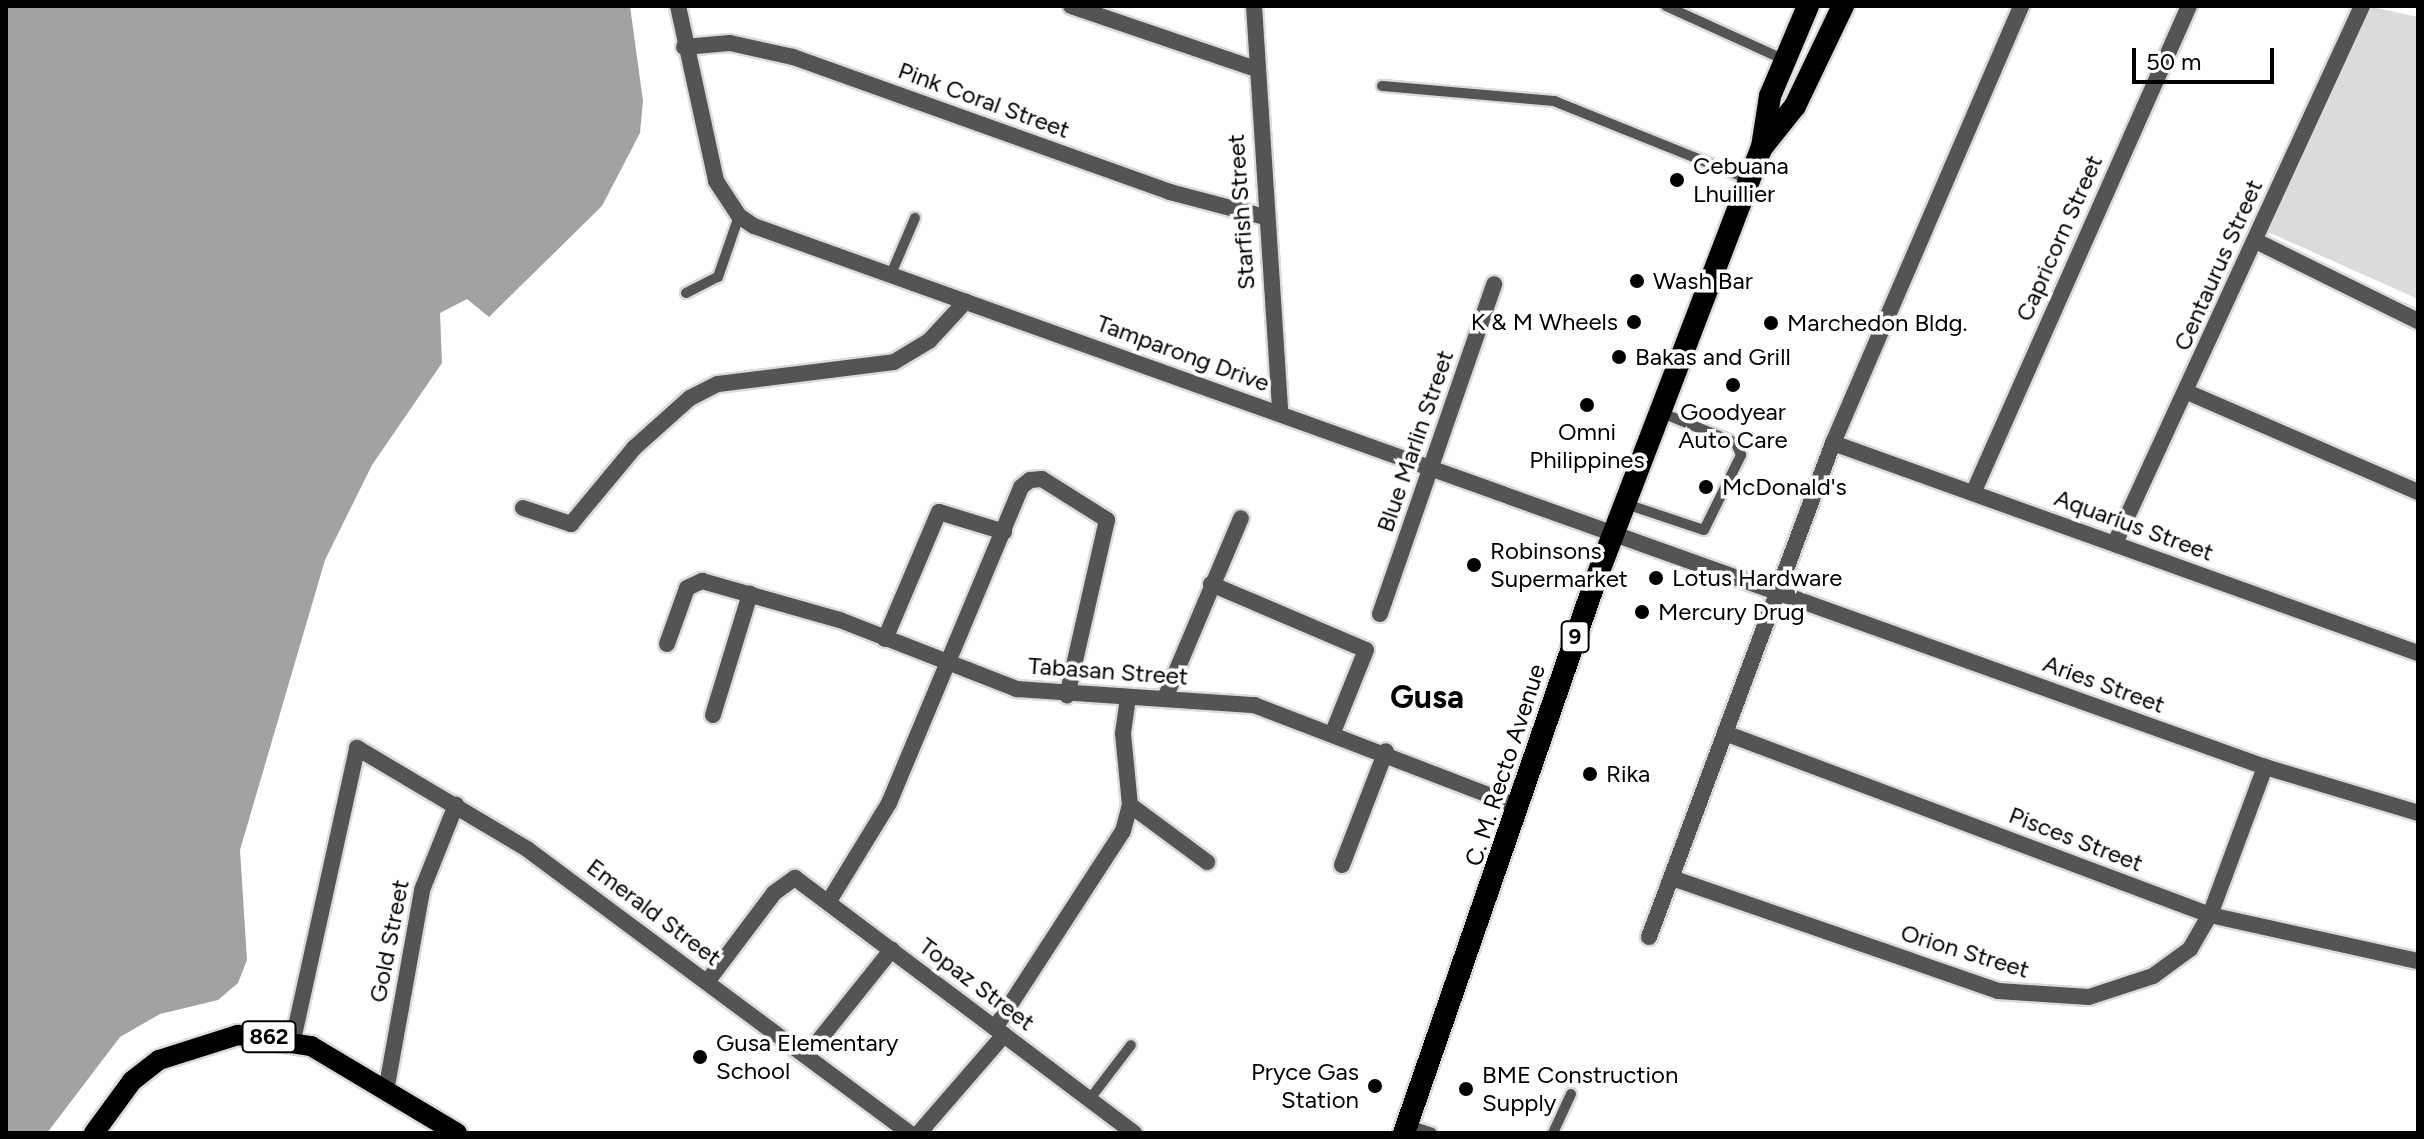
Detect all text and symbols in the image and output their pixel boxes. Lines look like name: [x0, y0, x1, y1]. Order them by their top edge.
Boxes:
scale bar: [2136, 32, 2278, 82]
text: 50 m: [2146, 47, 2202, 76]
street label: Pink Coral Street: [894, 56, 1074, 144]
street label: Starfish Street: [1221, 133, 1261, 291]
street label: Capricorn Street: [2009, 150, 2109, 326]
place label: Cebuana Lhuillier: [1693, 152, 1789, 208]
marker: Cebuana Lhuillier: [1668, 171, 1686, 189]
street label: Centaurus Street: [2167, 175, 2269, 355]
place label: Wash Bar: [1653, 267, 1753, 295]
marker: Wash Bar: [1628, 272, 1646, 290]
street label: Tamparong Drive: [1093, 308, 1273, 398]
place label: K & M Wheels: [1471, 308, 1618, 336]
place label: Marchedon Bldg.: [1787, 309, 1968, 337]
marker: K & M Wheels: [1625, 313, 1643, 331]
marker: Marchedon Bldg.: [1762, 314, 1780, 332]
place label: Bakas and Grill: [1635, 343, 1791, 371]
street label: Blue Marlin Street: [1370, 346, 1460, 536]
marker: Bakas and Grill: [1610, 348, 1628, 366]
marker: Goodyear Auto Care: [1724, 376, 1742, 394]
marker: Omni Philippines: [1578, 396, 1596, 414]
place label: Goodyear Auto Care: [1678, 398, 1788, 454]
place label: Omni Philippines: [1529, 418, 1645, 474]
place label: McDonald's: [1722, 473, 1847, 501]
marker: McDonald's: [1697, 478, 1715, 496]
street label: Aquarius Street: [2051, 483, 2217, 567]
place label: Robinsons Supermarket: [1490, 537, 1628, 593]
marker: Robinsons Supermarket: [1465, 556, 1483, 574]
place label: Lotus Hardware: [1672, 564, 1842, 592]
marker: Lotus Hardware: [1647, 569, 1665, 587]
place label: Mercury Drug: [1658, 598, 1805, 626]
marker: Mercury Drug: [1633, 603, 1651, 621]
road number: 9: [1559, 619, 1591, 655]
street label: Aries Street: [2039, 649, 2169, 719]
street label: Tabasan Street: [1027, 651, 1189, 691]
street label: C. M. Recto Avenue: [1459, 660, 1551, 870]
district label: Gusa: [1390, 678, 1464, 716]
place label: Rika: [1606, 760, 1650, 788]
marker: Rika: [1581, 765, 1599, 783]
street label: Pisces Street: [2005, 800, 2147, 878]
street label: Emerald Street: [581, 852, 727, 972]
street label: Gold Street: [363, 877, 415, 1005]
street label: Orion Street: [1897, 918, 2033, 984]
street label: Topaz Street: [914, 931, 1040, 1037]
road number: 862: [241, 1019, 297, 1055]
place label: Gusa Elementary School: [716, 1029, 898, 1085]
marker: Gusa Elementary School: [691, 1048, 709, 1066]
place label: Pryce Gas Station: [1251, 1058, 1359, 1114]
place label: BME Construction Supply: [1482, 1061, 1678, 1117]
marker: Pryce Gas Station: [1366, 1077, 1384, 1095]
marker: BME Construction Supply: [1457, 1080, 1475, 1098]

